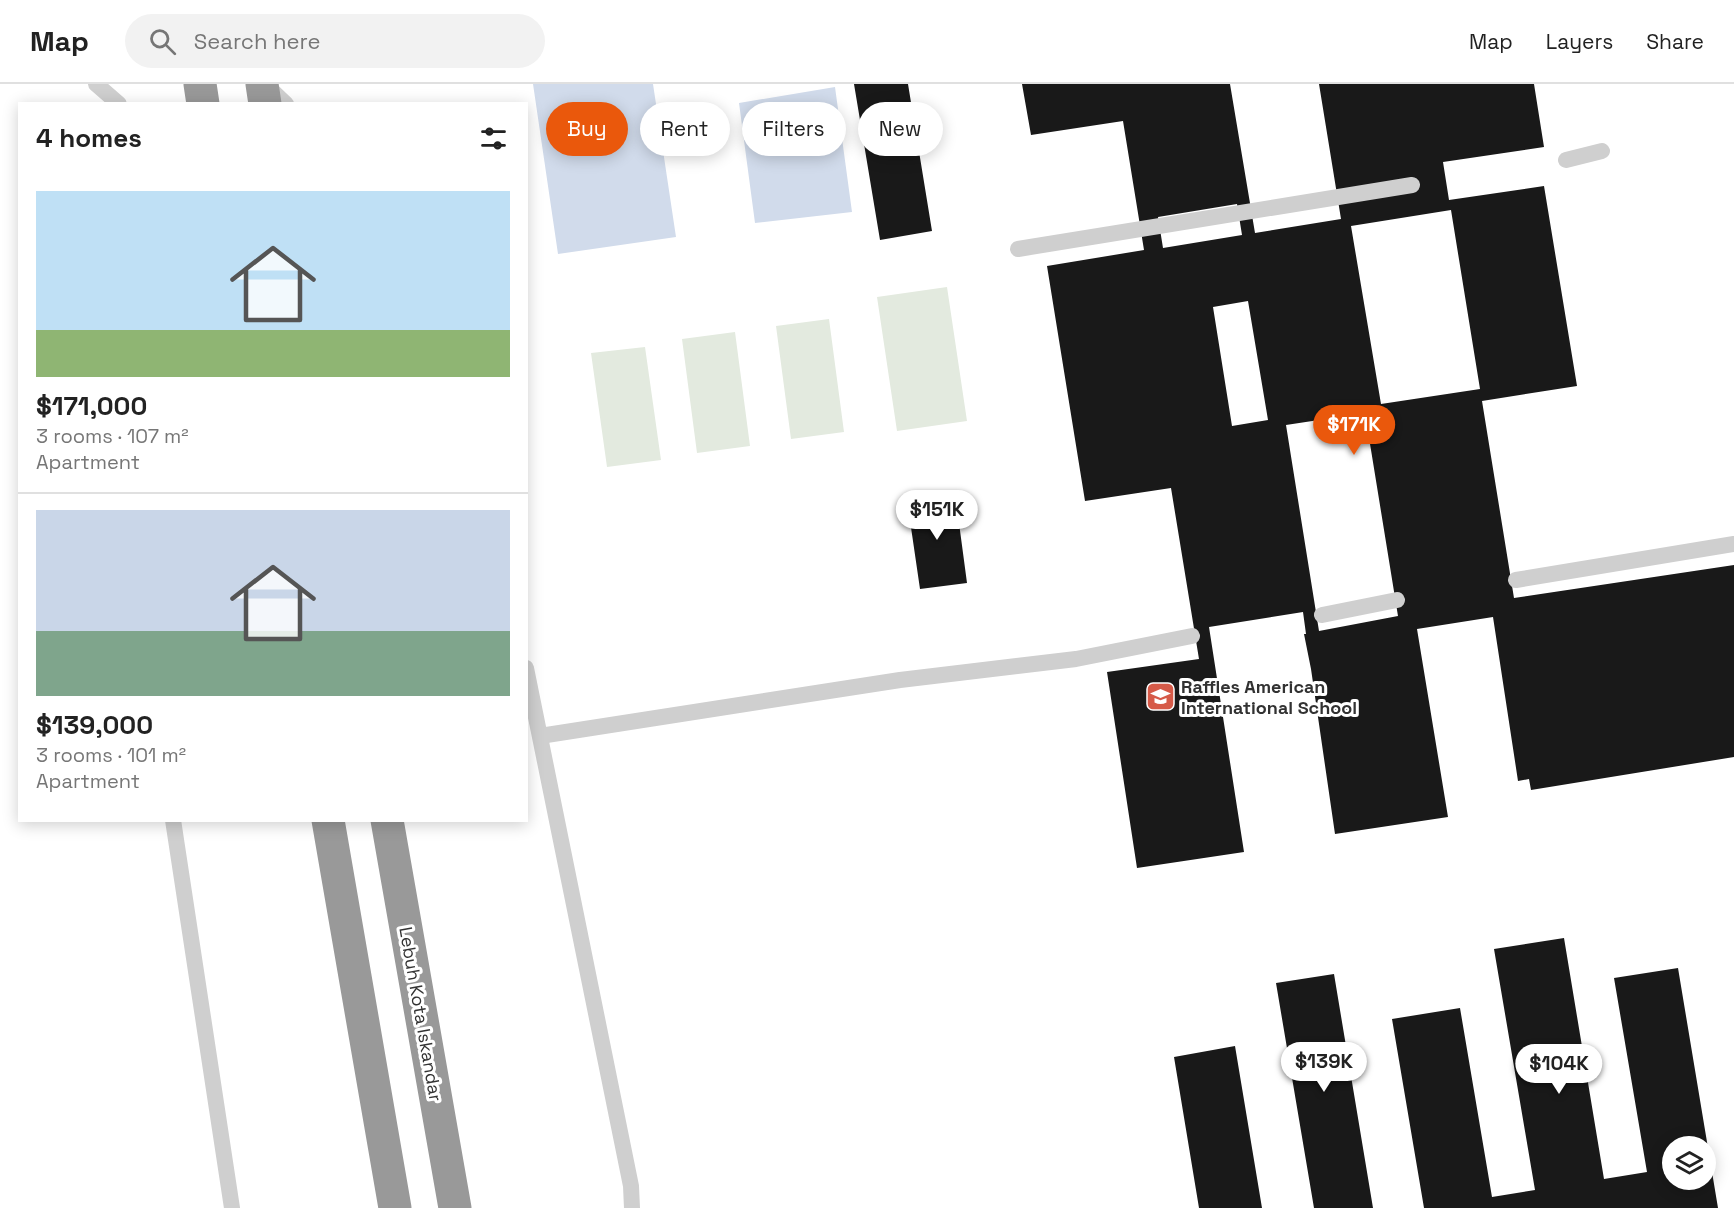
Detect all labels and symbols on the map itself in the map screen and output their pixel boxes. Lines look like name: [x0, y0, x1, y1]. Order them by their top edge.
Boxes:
pin: $171K: [1312, 405, 1396, 456]
pin: $151K: [895, 490, 979, 541]
place label: Raffles American International School: [1181, 675, 1357, 719]
school or university icon: Raffles American International School: [1144, 680, 1176, 712]
street label: Lebuh Kota Iskandar: [394, 925, 448, 1103]
pin: $139K: [1282, 1042, 1366, 1093]
pin: $104K: [1517, 1044, 1601, 1095]

